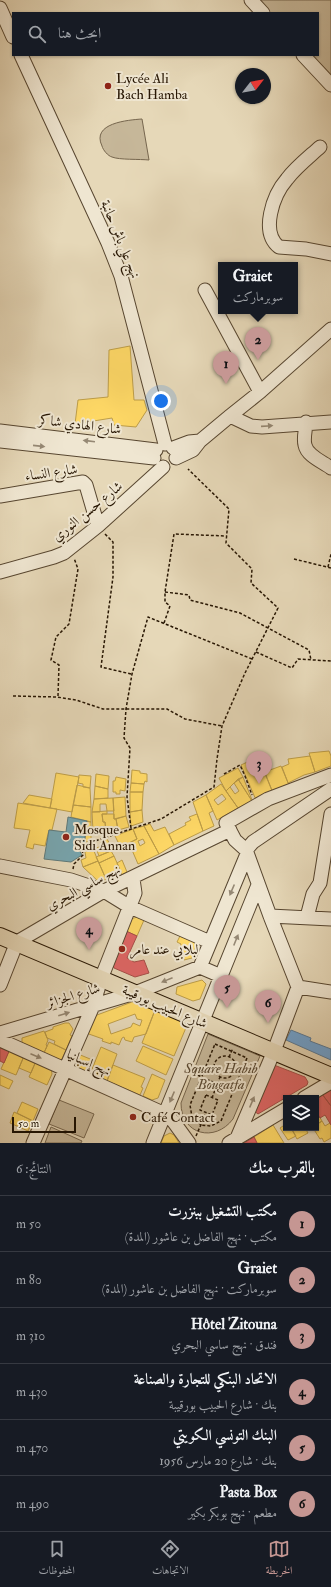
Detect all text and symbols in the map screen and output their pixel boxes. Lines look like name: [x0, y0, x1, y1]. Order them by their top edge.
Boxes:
search box: [12, 12, 319, 56]
icon: search: [26, 23, 48, 45]
text: ابحث هنا: [58, 24, 101, 43]
north arrow: [235, 68, 271, 104]
place label: Lycée Ali Bach Hamba: [116, 70, 188, 103]
marker: Lycée Ali Bach Hamba: [103, 81, 113, 91]
street label: نهج علي باش حانبة: [93, 198, 144, 282]
popup: [218, 262, 298, 314]
text: Graiet: [233, 267, 272, 286]
text: سوبرماركت: [233, 289, 283, 305]
pin: 2: [245, 327, 271, 360]
pin: 1: [213, 351, 239, 384]
your location: [151, 391, 171, 411]
street label: شارع الهادي شاكر: [35, 411, 122, 441]
one-way arrow: [261, 422, 273, 429]
one-way arrow: [83, 438, 95, 445]
one-way arrow: [33, 442, 45, 449]
street label: شارع النساء: [24, 460, 79, 488]
street label: شارع حسن النوري: [49, 478, 128, 547]
pin: 3: [246, 751, 272, 784]
place label: Mosque Sidi Annan: [74, 821, 135, 854]
marker: Mosque Sidi Annan: [61, 832, 71, 842]
street label: نهج ساسي البحري: [43, 861, 126, 918]
one-way arrow: [229, 885, 235, 896]
pin: 4: [76, 917, 102, 950]
one-way arrow: [233, 934, 239, 945]
place label: لبلابي عند عامر: [130, 941, 199, 961]
marker: لبلابي عند عامر: [117, 944, 127, 954]
pin: 5: [214, 975, 240, 1008]
one-way arrow: [161, 977, 173, 983]
street label: شارع الجزائر: [42, 979, 103, 1015]
street label: شارع الحبيب بورقيبة: [119, 981, 210, 1035]
pin: 6: [255, 990, 281, 1023]
one-way arrow: [58, 1011, 70, 1017]
street label: نهج إسبانيا: [63, 1045, 113, 1083]
one-way arrow: [30, 1053, 41, 1059]
park label: Square Habib Bougatfa: [183, 1060, 258, 1093]
one-way arrow: [169, 1091, 175, 1103]
map controls: [283, 1095, 319, 1131]
button: layers: [283, 1095, 319, 1131]
one-way arrow: [249, 1096, 255, 1108]
place label: Café Contact: [141, 1109, 215, 1126]
marker: Café Contact: [128, 1112, 138, 1122]
scale bar: [12, 1115, 76, 1134]
text: 50 m: [18, 1117, 39, 1130]
text: بالقرب منك: [249, 1157, 315, 1178]
text: النتائج: 6: [16, 1161, 51, 1177]
text: مكتب التشغيل ببنزرت: [168, 1202, 277, 1221]
text: 50 m: [16, 1216, 41, 1232]
text: 1: [300, 1216, 304, 1232]
text: مكتب · نهج الفاضل بن عاشور (المدة): [125, 1229, 277, 1245]
text: Graiet: [238, 1259, 277, 1278]
text: 80 m: [16, 1272, 42, 1288]
text: 2: [299, 1272, 305, 1288]
text: سوبرماركت · نهج الفاضل بن عاشور (المدة): [102, 1281, 277, 1297]
text: Hôtel Zitouna: [191, 1315, 277, 1334]
text: 310 m: [16, 1328, 45, 1344]
text: 3: [300, 1328, 305, 1344]
text: فندق · نهج ساسي البحري: [171, 1337, 277, 1353]
text: الاتحاد البنكي للتجارة والصناعة: [134, 1370, 277, 1389]
text: 430 m: [16, 1384, 48, 1400]
text: 4: [299, 1384, 306, 1400]
text: بنك · شارع الحبيب بورقيبة: [169, 1397, 277, 1413]
text: البنك التونسي الكويتي: [173, 1426, 277, 1445]
text: 470 m: [16, 1440, 48, 1456]
text: 5: [299, 1440, 305, 1456]
text: بنك · شارع 20 مارس 1956: [159, 1453, 277, 1469]
text: Pasta Box: [220, 1483, 277, 1502]
text: 490 m: [16, 1496, 49, 1512]
text: 6: [299, 1496, 305, 1512]
text: مطعم · نهج بوبكر بكير: [188, 1505, 277, 1521]
tab: المحفوظات: [39, 1538, 75, 1581]
tab: الاتجاهات: [152, 1538, 189, 1581]
tab: الخريطة: [266, 1538, 292, 1581]

